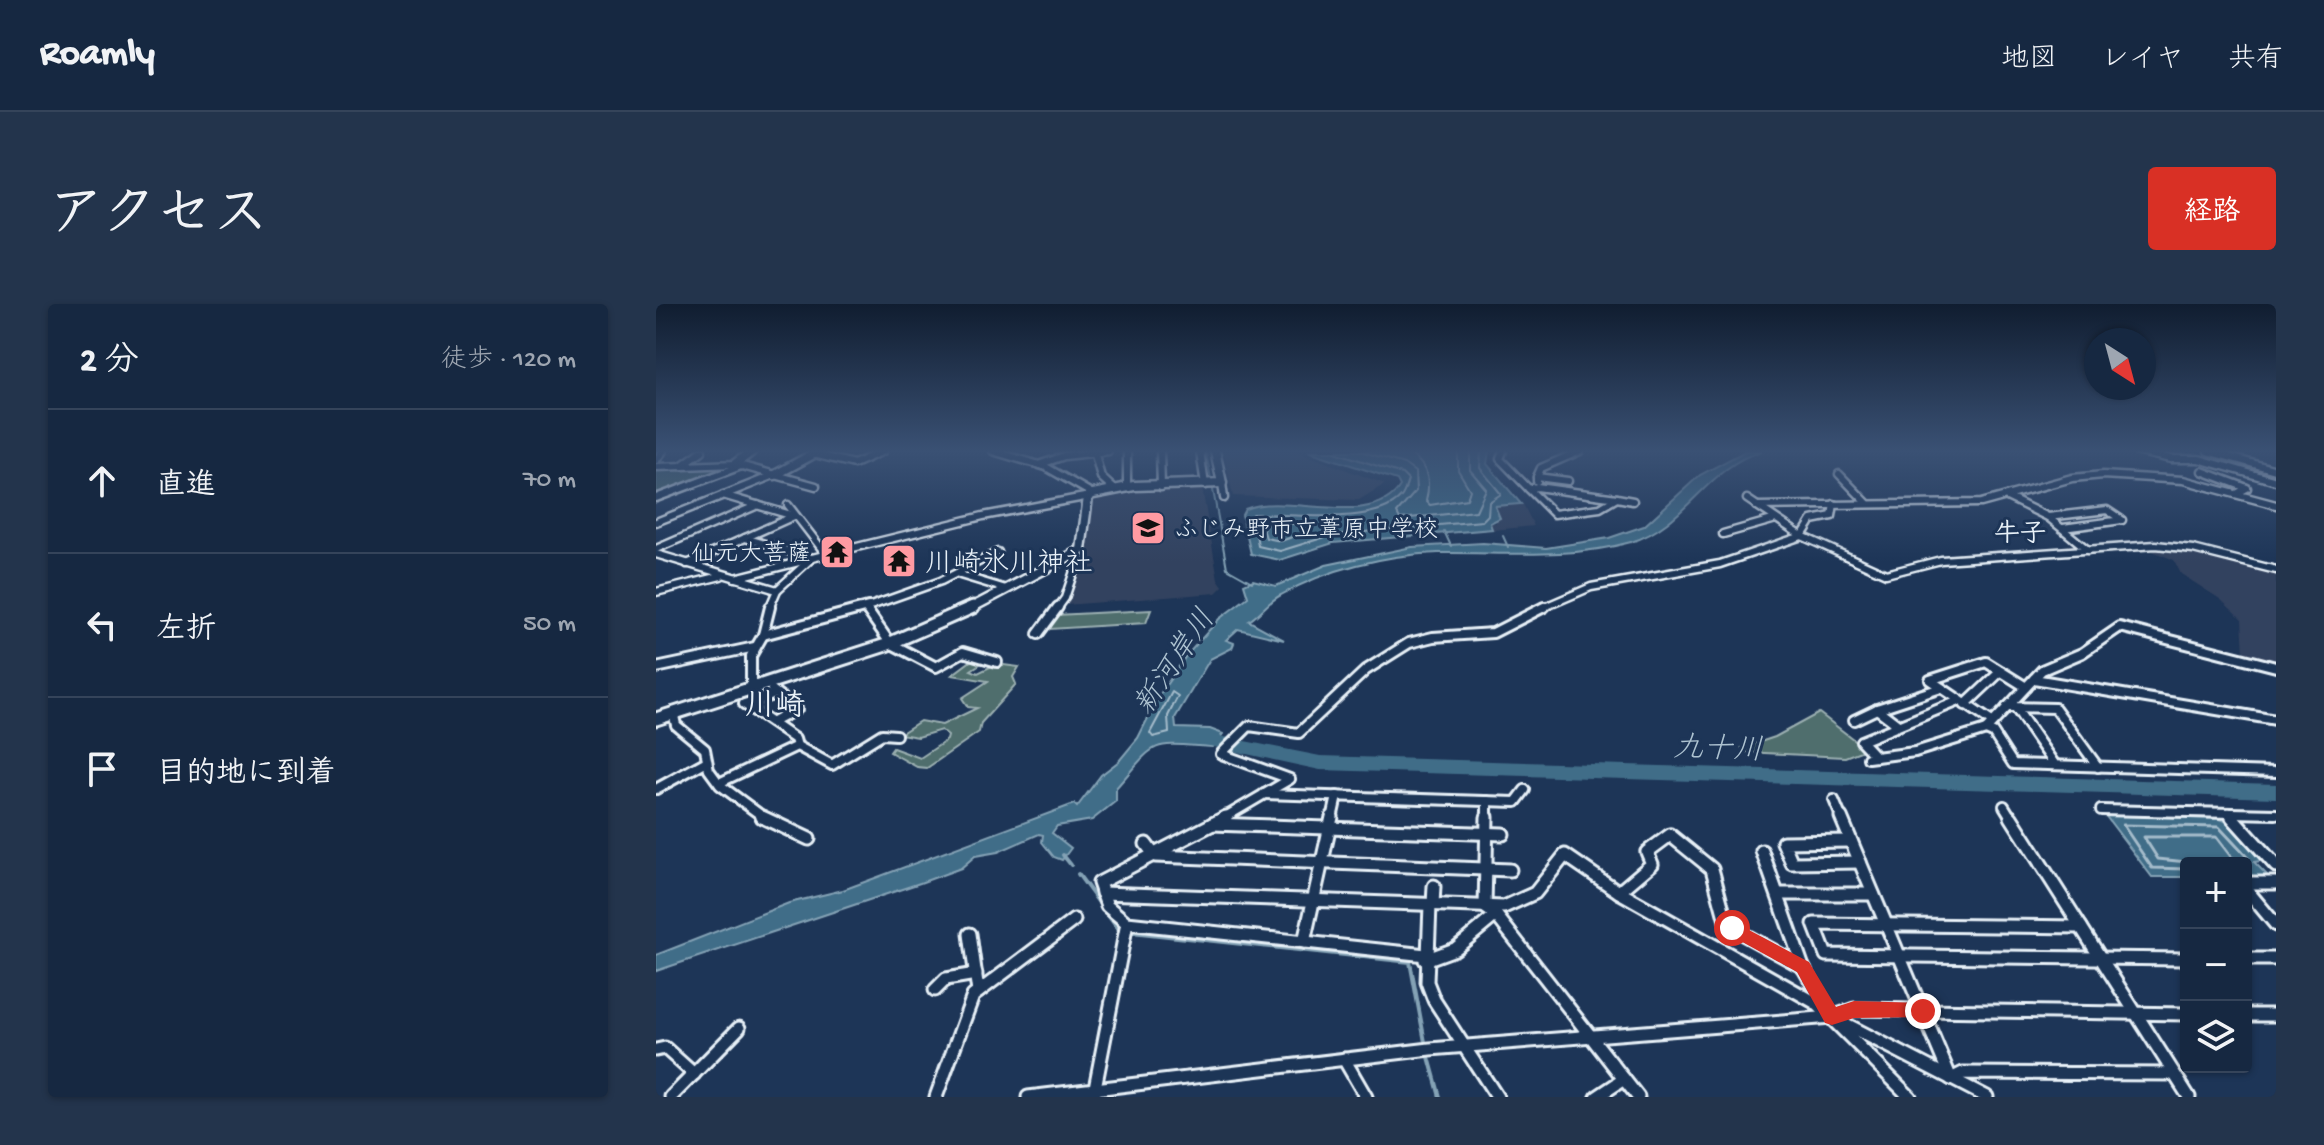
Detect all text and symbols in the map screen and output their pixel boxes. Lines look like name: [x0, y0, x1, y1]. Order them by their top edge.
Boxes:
text: Roamly: [40, 33, 155, 77]
text: 地図: [2001, 44, 2057, 77]
text: レイヤ: [2101, 44, 2184, 77]
text: 共有: [2228, 44, 2284, 77]
button: 経路: [2148, 167, 2276, 250]
text: アクセス: [48, 186, 269, 252]
north arrow: [2084, 328, 2156, 400]
text: 2 分: [80, 343, 139, 383]
text: 徒歩 · 120 m: [441, 346, 576, 377]
icon: ahead: [80, 459, 124, 503]
text: 70 m: [523, 466, 576, 497]
text: 直進: [156, 470, 216, 505]
school or university icon: ふじみ野市立葦原中学校: [1129, 509, 1167, 547]
place label: ふじみ野市立葦原中学校: [1174, 516, 1438, 546]
district label: 牛子: [1994, 519, 2046, 552]
temple icon: 仙元大菩薩: [818, 533, 856, 571]
place label: 仙元大菩薩: [691, 540, 811, 570]
temple icon: 川崎氷川神社: [880, 542, 918, 580]
place label: 川崎氷川神社: [925, 548, 1093, 582]
icon: left: [80, 603, 124, 647]
water label: 新河岸川: [1127, 603, 1225, 723]
text: 50 m: [523, 610, 576, 641]
text: 左折: [156, 614, 216, 649]
district label: 川崎: [745, 689, 805, 726]
water label: 九十川: [1672, 731, 1763, 771]
icon: arrive: [80, 747, 124, 791]
text: 目的地に到着: [156, 758, 336, 793]
map controls: [2180, 857, 2252, 1073]
button: +: [2180, 857, 2252, 929]
route start: [1714, 910, 1750, 946]
button: −: [2180, 929, 2252, 1001]
route end: [1905, 993, 1941, 1029]
button: layers: [2180, 1001, 2252, 1073]

